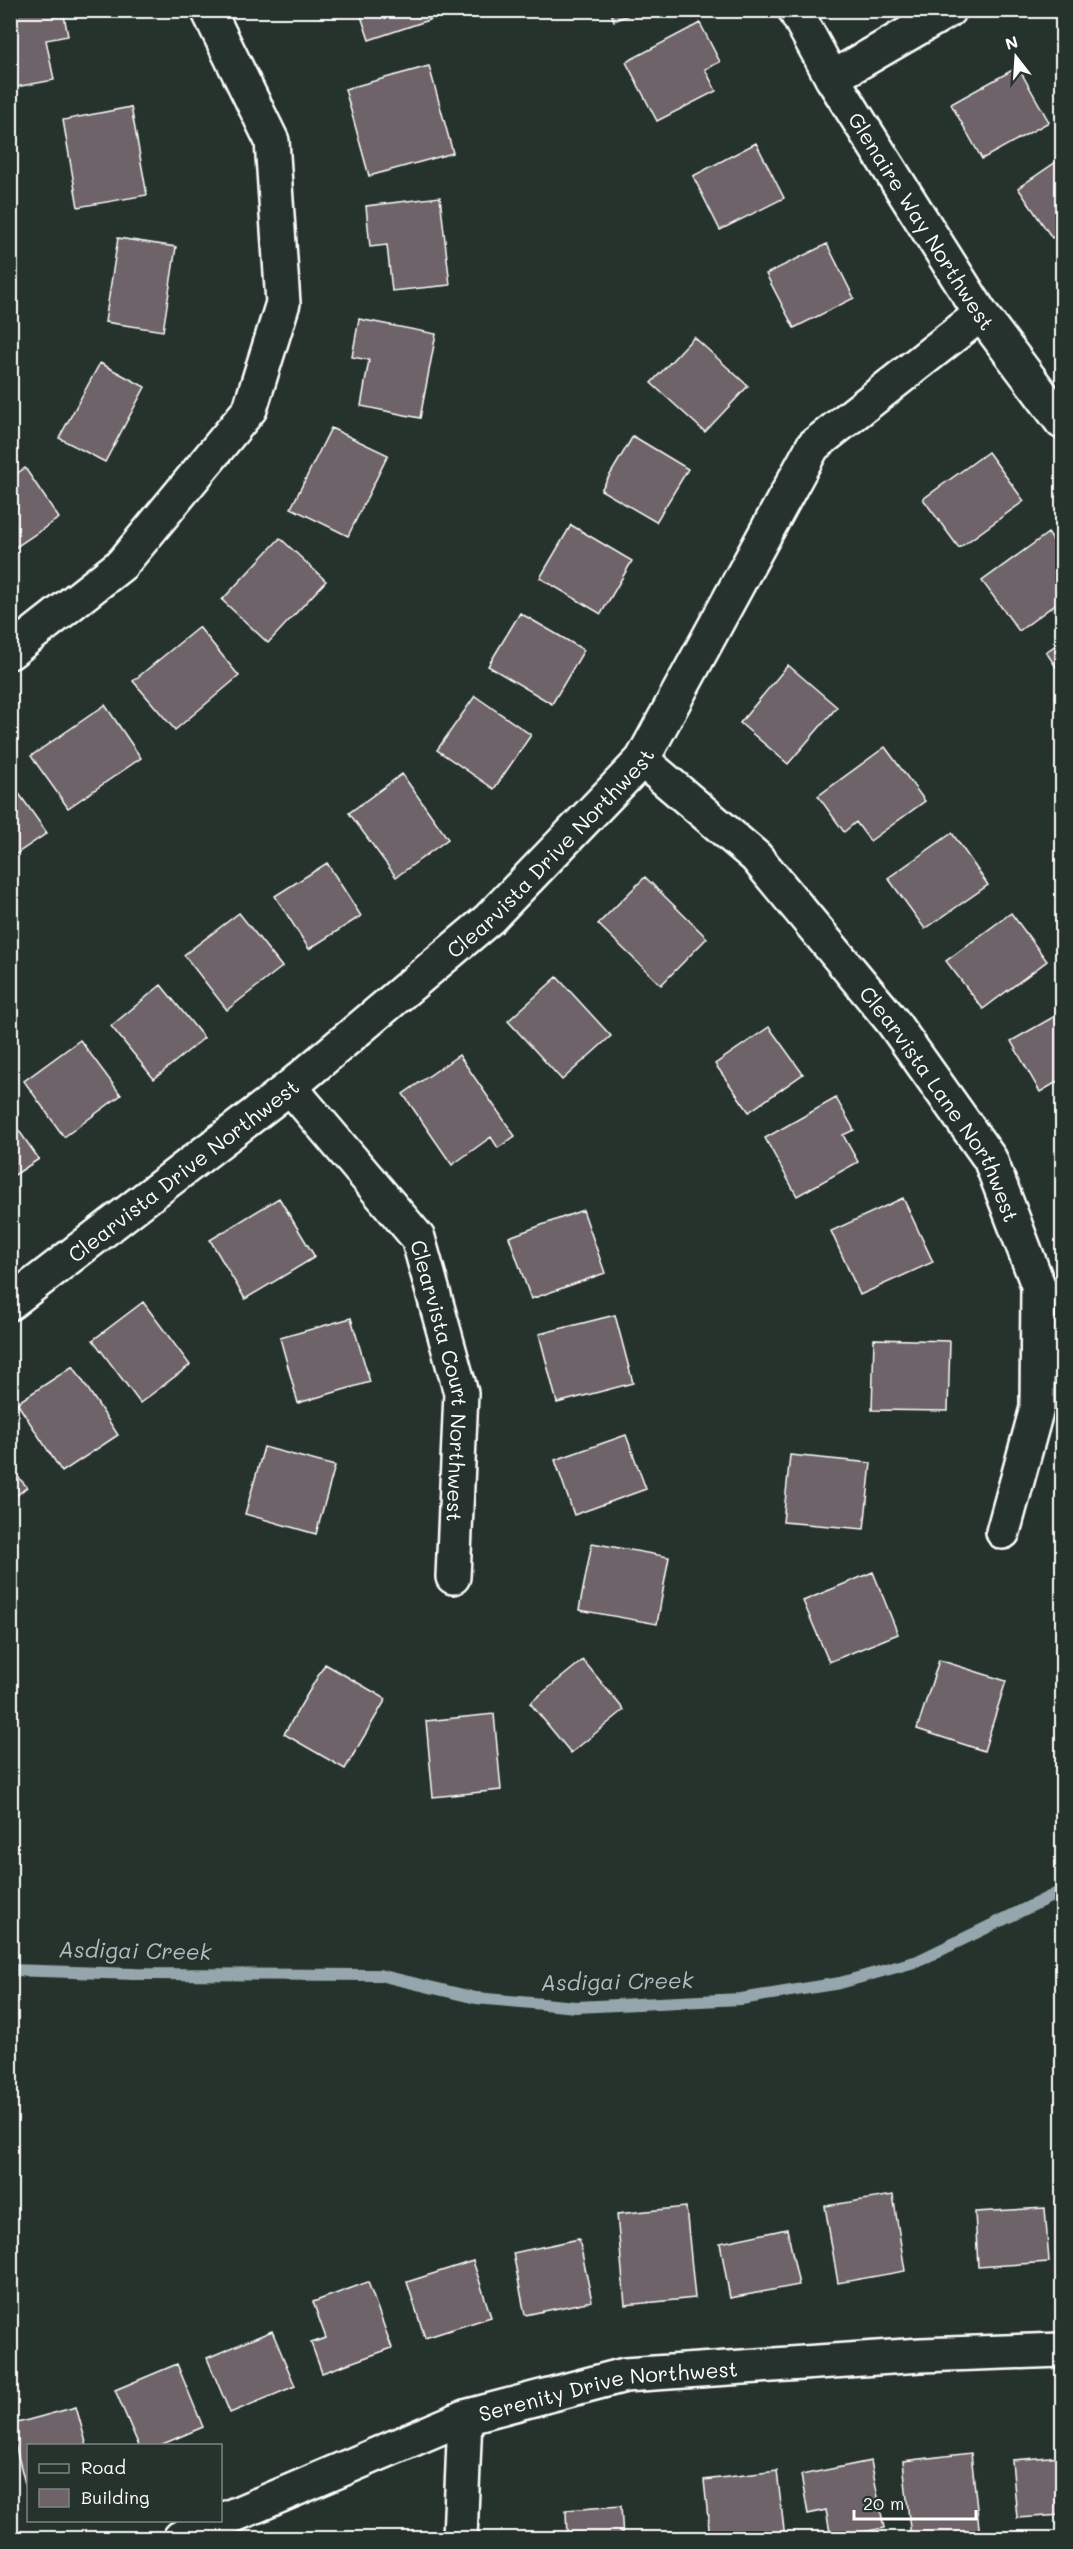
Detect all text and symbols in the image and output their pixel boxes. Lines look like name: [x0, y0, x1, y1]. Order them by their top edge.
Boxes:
north arrow: [986, 27, 1046, 87]
text: N: [1003, 30, 1020, 54]
street label: Glenaire Way Northwest: [843, 106, 1001, 335]
street label: Clearvista Drive Northwest: [440, 743, 659, 963]
street label: Clearvista Lane Northwest: [854, 980, 1026, 1225]
street label: Clearvista Drive Northwest: [62, 1072, 304, 1267]
street label: Clearvista Court Northwest: [406, 1237, 475, 1522]
water label: Asdigai Creek: [59, 1934, 213, 1966]
water label: Asdigai Creek: [541, 1965, 695, 1997]
street label: Serenity Drive Northwest: [475, 2354, 739, 2426]
legend: [27, 2444, 222, 2522]
text: Road: [81, 2455, 126, 2479]
scale bar: [854, 2483, 976, 2521]
text: Building: [81, 2485, 149, 2509]
text: 20 m: [863, 2491, 904, 2515]

